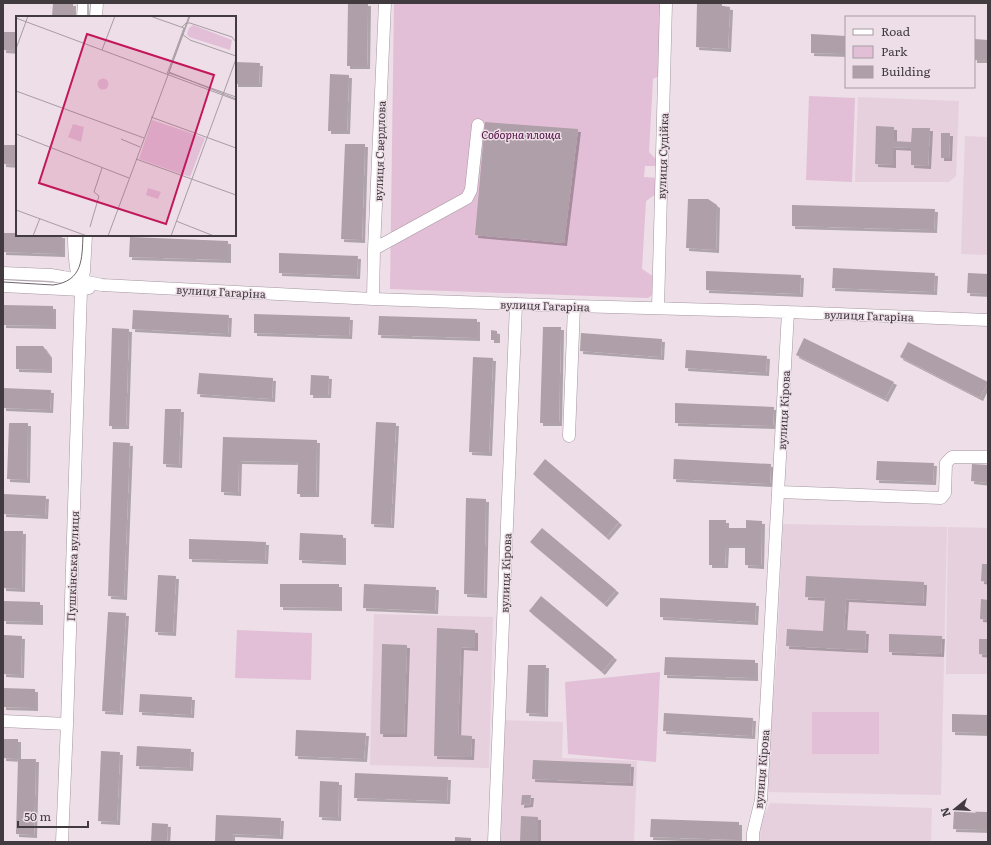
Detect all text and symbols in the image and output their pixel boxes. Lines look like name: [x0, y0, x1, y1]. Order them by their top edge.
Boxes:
inset map: [16, 16, 236, 236]
legend: [845, 16, 975, 88]
text: Road: [881, 22, 911, 40]
text: Park: [881, 42, 908, 60]
text: Building: [881, 62, 931, 80]
street label: вулиця Свердлова: [369, 100, 389, 202]
street label: вулиця Судійка: [652, 112, 672, 199]
park label: Соборна площа: [481, 126, 562, 142]
street label: вулиця Гагаріна: [176, 281, 266, 301]
street label: вулиця Гагаріна: [500, 295, 590, 315]
street label: вулиця Гагаріна: [824, 305, 914, 325]
street label: вулиця Кірова: [773, 370, 793, 450]
street label: Пушкінська вулиця: [62, 510, 82, 621]
street label: вулиця Кірова: [496, 533, 514, 613]
street label: вулиця Кірова: [750, 729, 772, 809]
north arrow: [935, 789, 975, 829]
scale bar: [18, 803, 88, 829]
text: N: [936, 806, 954, 819]
text: 50 m: [24, 807, 51, 825]

